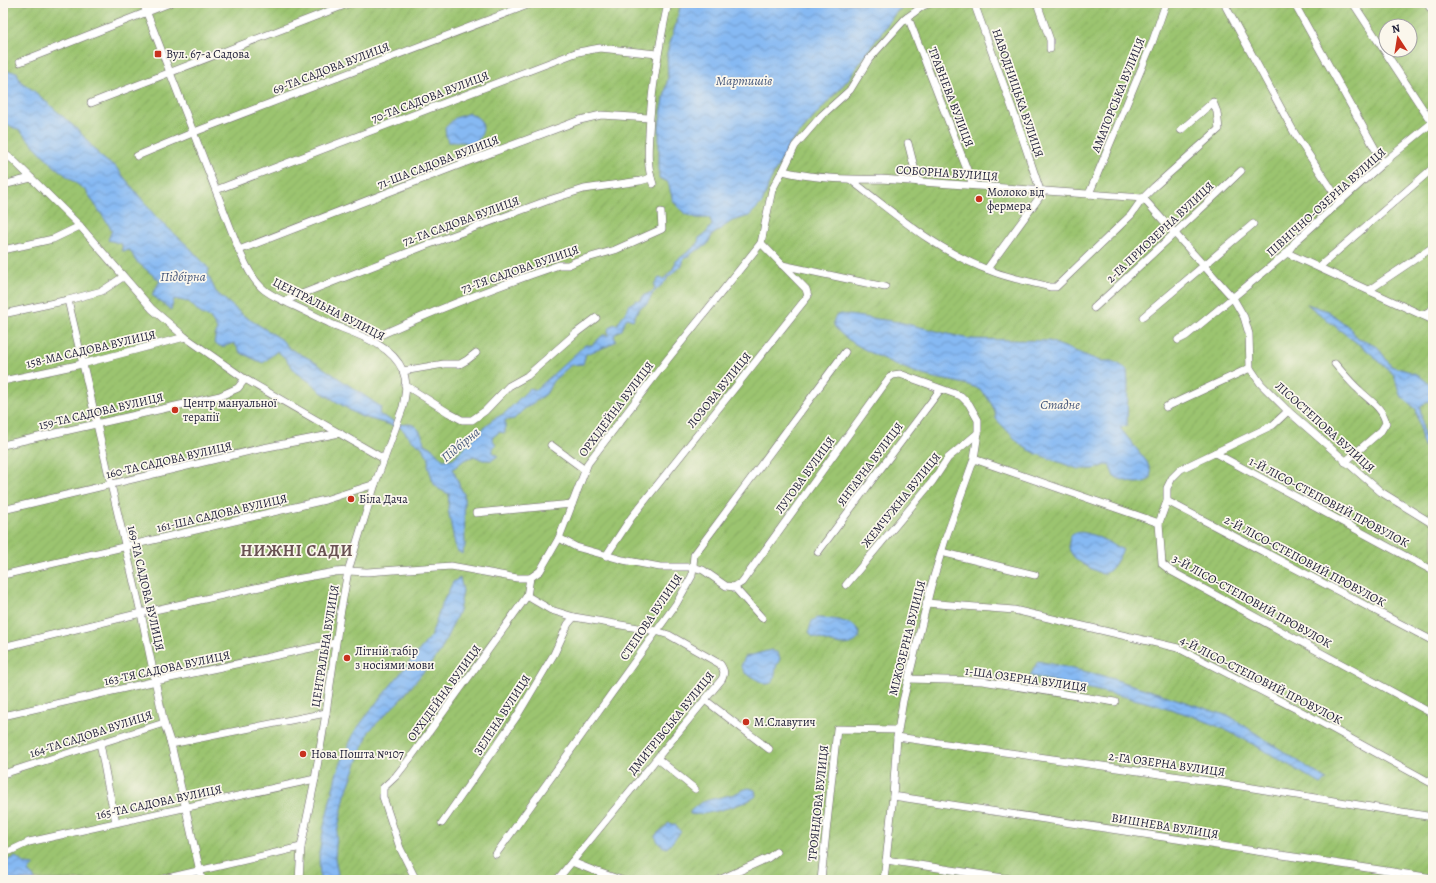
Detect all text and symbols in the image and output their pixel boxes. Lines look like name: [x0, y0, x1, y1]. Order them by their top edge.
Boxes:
north arrow: [1378, 18, 1418, 58]
text: N: [1391, 21, 1402, 37]
street label: НАВОДНИЦЬКА ВУЛИЦЯ: [988, 27, 1048, 159]
street label: АМАТОРСЬКА ВУЛИЦЯ: [1087, 35, 1148, 156]
street label: 69-ТА САДОВА ВУЛИЦЯ: [270, 38, 392, 98]
street label: ТРАВНЕВА ВУЛИЦЯ: [925, 45, 977, 149]
place label: Вул. 67-а Садова: [166, 46, 250, 62]
marker: Вул. 67-а Садова: [153, 49, 163, 59]
street label: 70-ТА САДОВА ВУЛИЦЯ: [369, 67, 491, 127]
water label: Мартишів: [716, 72, 772, 89]
street label: 71-ША САДОВА ВУЛИЦЯ: [375, 131, 501, 193]
street label: ПІВНІЧНО-ОЗЕРНА ВУЛИЦЯ: [1263, 144, 1389, 260]
street label: СОБОРНА ВУЛИЦЯ: [895, 161, 999, 185]
street label: 2-ГА ПРИОЗЕРНА ВУЛИЦЯ: [1103, 178, 1217, 286]
place label: Молоко від фермера: [987, 184, 1045, 214]
street label: 72-ГА САДОВА ВУЛИЦЯ: [400, 192, 522, 250]
marker: Молоко від фермера: [974, 194, 984, 204]
street label: 73-ТЯ САДОВА ВУЛИЦЯ: [459, 241, 581, 297]
water label: Підбірна: [160, 268, 206, 285]
street label: ЦЕНТРАЛЬНА ВУЛИЦЯ: [270, 274, 388, 344]
street label: 158-МА САДОВА ВУЛИЦЯ: [25, 326, 157, 372]
street label: ЛОЗОВА ВУЛИЦЯ: [683, 349, 755, 431]
street label: ОРХІДЕЙНА ВУЛИЦЯ: [575, 358, 657, 460]
street label: ЛІСОСТЕПОВА ВУЛИЦЯ: [1272, 378, 1378, 476]
street label: 159-ТА САДОВА ВУЛИЦЯ: [37, 389, 165, 433]
place label: Центр мануальної терапії: [183, 395, 278, 425]
water label: Стадне: [1040, 396, 1080, 413]
marker: Центр мануальної терапії: [170, 405, 180, 415]
street label: ЯНТАРНА ВУЛИЦЯ: [833, 419, 907, 509]
water label: Підбірна: [437, 423, 483, 465]
street label: ЛУГОВА ВУЛИЦЯ: [772, 433, 838, 517]
street label: 160-ТА САДОВА ВУЛИЦЯ: [104, 438, 234, 482]
street label: ЖЕМЧУЖНА ВУЛИЦЯ: [858, 449, 944, 551]
street label: 1-Й ЛІСО-СТЕПОВИЙ ПРОВУЛОК: [1246, 453, 1412, 551]
street label: 161-ША САДОВА ВУЛИЦЯ: [155, 490, 289, 536]
place label: Біла Дача: [359, 491, 408, 507]
marker: Біла Дача: [346, 494, 356, 504]
street label: 2-Й ЛІСО-СТЕПОВИЙ ПРОВУЛОК: [1222, 512, 1389, 611]
street label: 169-ТА САДОВА ВУЛИЦЯ: [124, 524, 168, 652]
district label: НИЖНІ САДИ: [240, 540, 354, 562]
street label: 3-Й ЛІСО-СТЕПОВИЙ ПРОВУЛОК: [1170, 551, 1335, 652]
street label: СТЕПОВА ВУЛИЦЯ: [616, 571, 686, 663]
street label: МІЖОЗЕРНА ВУЛИЦЯ: [885, 579, 929, 697]
street label: ЦЕНТРАЛЬНА ВУЛИЦЯ: [307, 584, 343, 708]
street label: 4-Й ЛІСО-СТЕПОВИЙ ПРОВУЛОК: [1177, 632, 1345, 728]
street label: ОРХІДЕЙНА ВУЛИЦЯ: [404, 642, 484, 744]
place label: Літній табір з носіями мови: [355, 643, 434, 673]
street label: 163-ТЯ САДОВА ВУЛИЦЯ: [103, 647, 231, 689]
marker: Літній табір з носіями мови: [342, 653, 352, 663]
street label: 1-ША ОЗЕРНА ВУЛИЦЯ: [964, 663, 1088, 695]
street label: ДМИТРІВСЬКА ВУЛИЦЯ: [624, 668, 718, 778]
street label: ЗЕЛЕНА ВУЛИЦЯ: [470, 672, 534, 758]
street label: 164-ТА САДОВА ВУЛИЦЯ: [28, 707, 154, 761]
place label: М.Славутич: [754, 714, 816, 730]
marker: М.Славутич: [741, 717, 751, 727]
street label: ТРОЯНДОВА ВУЛИЦЯ: [804, 744, 832, 862]
place label: Нова Пошта №107: [311, 746, 405, 762]
street label: 2-ГА ОЗЕРНА ВУЛИЦЯ: [1108, 748, 1226, 780]
marker: Нова Пошта №107: [298, 749, 308, 759]
street label: 165-ТА САДОВА ВУЛИЦЯ: [95, 781, 223, 823]
street label: ВИШНЕВА ВУЛИЦЯ: [1110, 810, 1220, 842]

